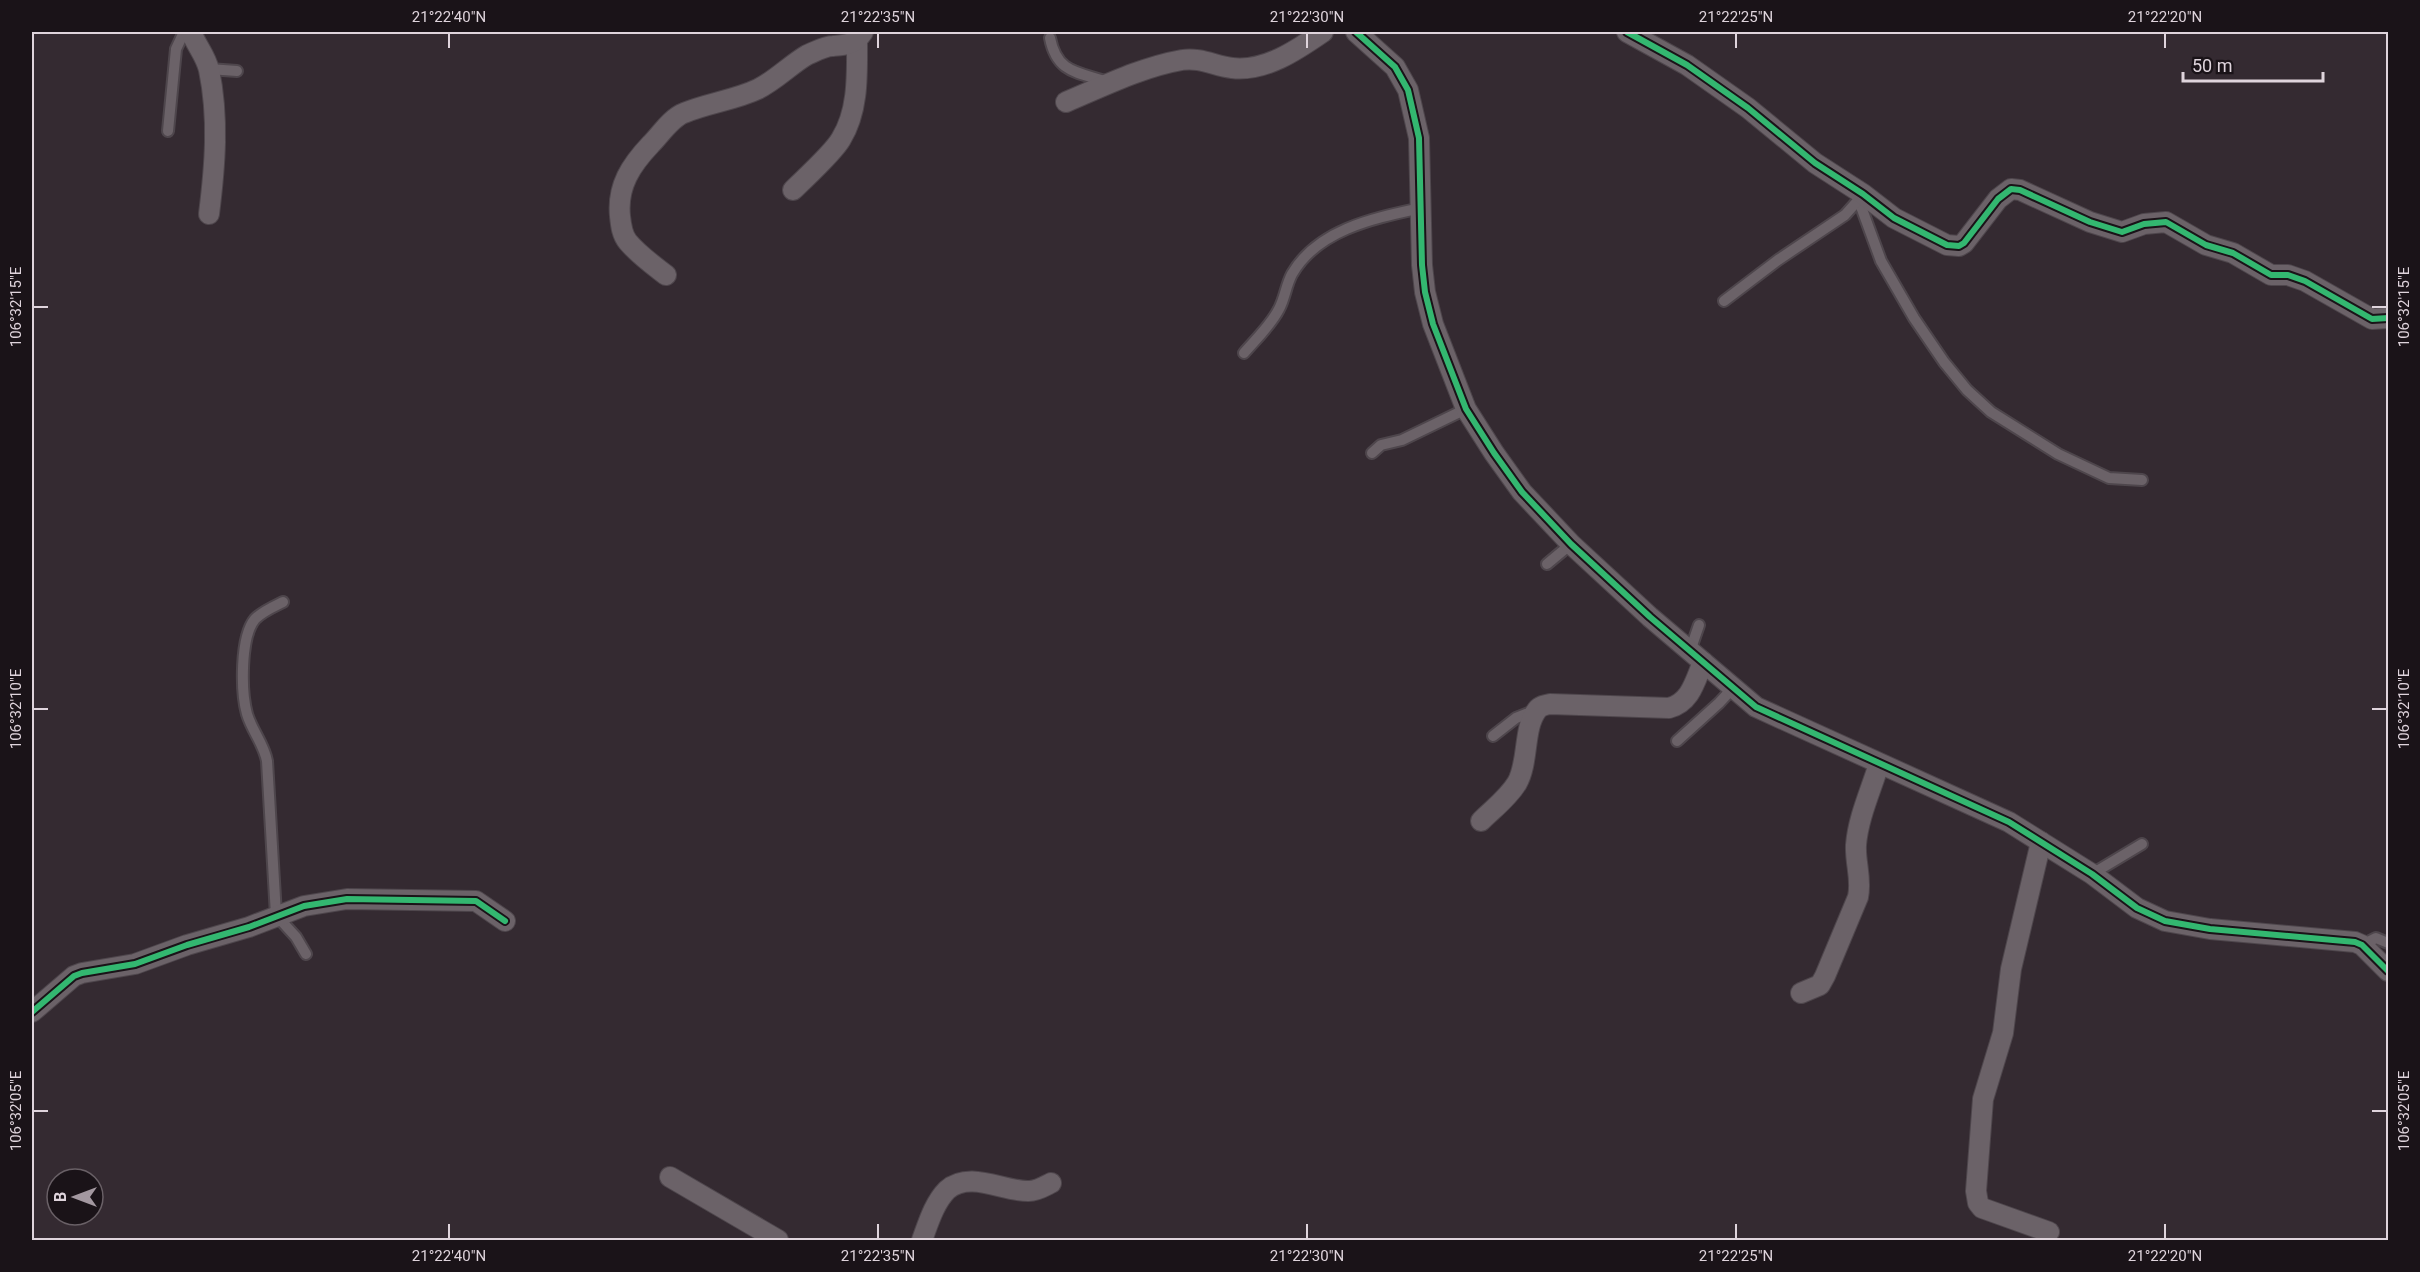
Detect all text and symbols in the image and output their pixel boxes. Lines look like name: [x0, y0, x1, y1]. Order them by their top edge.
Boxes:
text: 21°22'40"N: [412, 8, 486, 26]
text: 21°22'35"N: [841, 8, 915, 26]
text: 21°22'30"N: [1270, 8, 1344, 26]
text: 21°22'25"N: [1699, 8, 1773, 26]
text: 21°22'20"N: [2128, 8, 2202, 26]
scale bar: [2183, 45, 2322, 83]
text: 50 m: [2192, 55, 2232, 76]
text: 106°32'15"E: [7, 266, 25, 347]
text: 106°32'15"E: [2395, 266, 2413, 347]
text: 106°32'10"E: [7, 668, 25, 749]
text: 106°32'10"E: [2395, 668, 2413, 749]
text: 106°32'05"E: [7, 1070, 25, 1151]
text: 106°32'05"E: [2395, 1070, 2413, 1151]
north arrow: [45, 1167, 105, 1227]
text: B: [51, 1192, 70, 1202]
text: 21°22'40"N: [412, 1247, 486, 1265]
text: 21°22'35"N: [841, 1247, 915, 1265]
text: 21°22'30"N: [1270, 1247, 1344, 1265]
text: 21°22'25"N: [1699, 1247, 1773, 1265]
text: 21°22'20"N: [2128, 1247, 2202, 1265]

